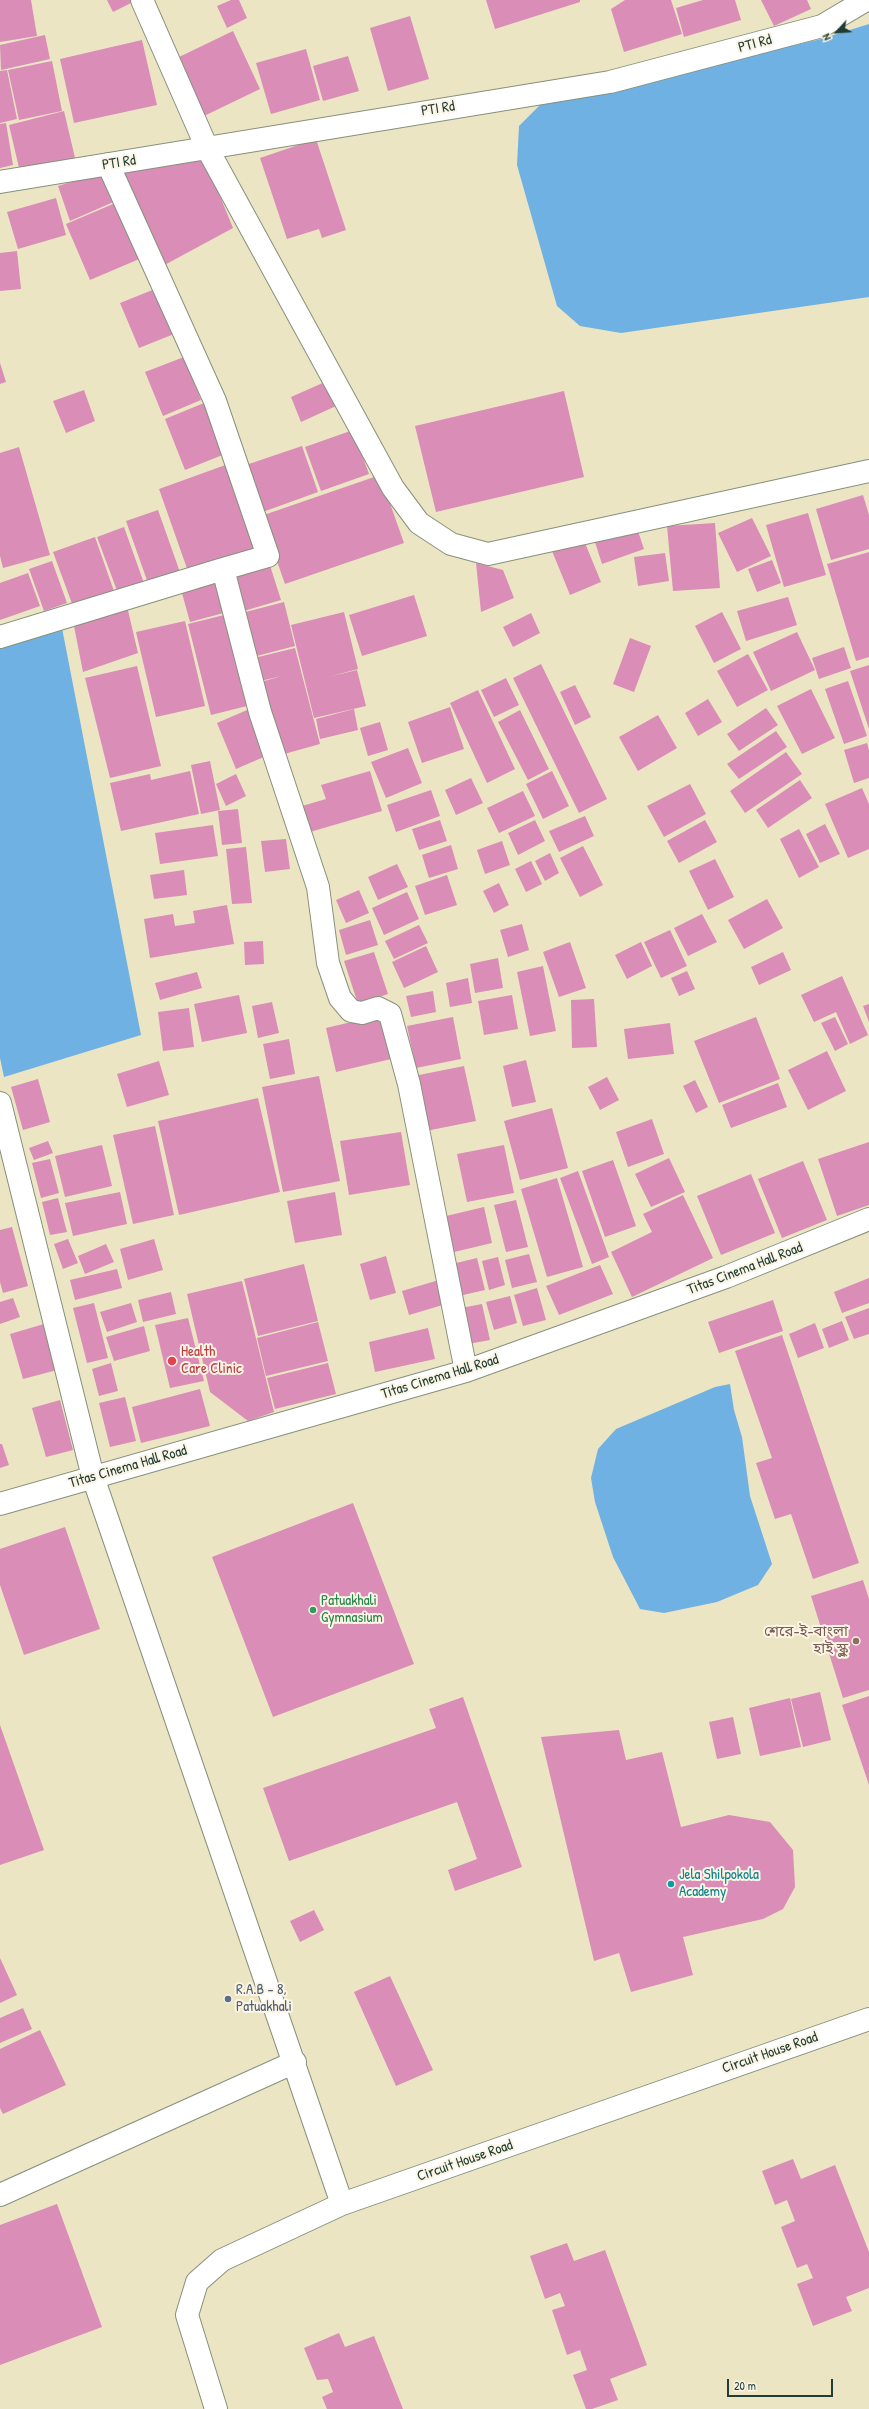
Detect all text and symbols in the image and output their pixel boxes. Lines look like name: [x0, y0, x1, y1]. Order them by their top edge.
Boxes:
north arrow: [817, 12, 857, 52]
street label: PTI Rd: [736, 31, 774, 57]
text: N: [819, 32, 834, 43]
street label: PTI Rd: [420, 97, 456, 121]
street label: PTI Rd: [101, 151, 137, 175]
street label: Titas Cinema Hall Road: [685, 1239, 805, 1299]
place label: Health Care Clinic: [181, 1343, 242, 1378]
street label: Titas Cinema Hall Road: [379, 1351, 501, 1403]
marker: Health Care Clinic: [166, 1355, 178, 1367]
street label: Titas Cinema Hall Road: [67, 1442, 189, 1492]
place label: Patuakhali Gymnasium: [321, 1592, 383, 1627]
marker: Patuakhali Gymnasium: [308, 1605, 318, 1615]
place label: শেরে-ই-বাংলা হাই স্কুল: [764, 1623, 848, 1658]
marker: শেরে-ই-বাংলা হাই স্কুল: [851, 1636, 861, 1646]
place label: Jela Shilpokola Academy: [679, 1866, 759, 1901]
marker: Jela Shilpokola Academy: [666, 1879, 676, 1889]
place label: R.A.B - 8, Patuakhali: [236, 1981, 292, 2016]
marker: R.A.B - 8, Patuakhali: [223, 1994, 233, 2004]
street label: Circuit House Road: [720, 2028, 820, 2078]
street label: Circuit House Road: [415, 2136, 515, 2186]
scale bar: [729, 2371, 835, 2397]
text: 20 m: [734, 2377, 756, 2394]

